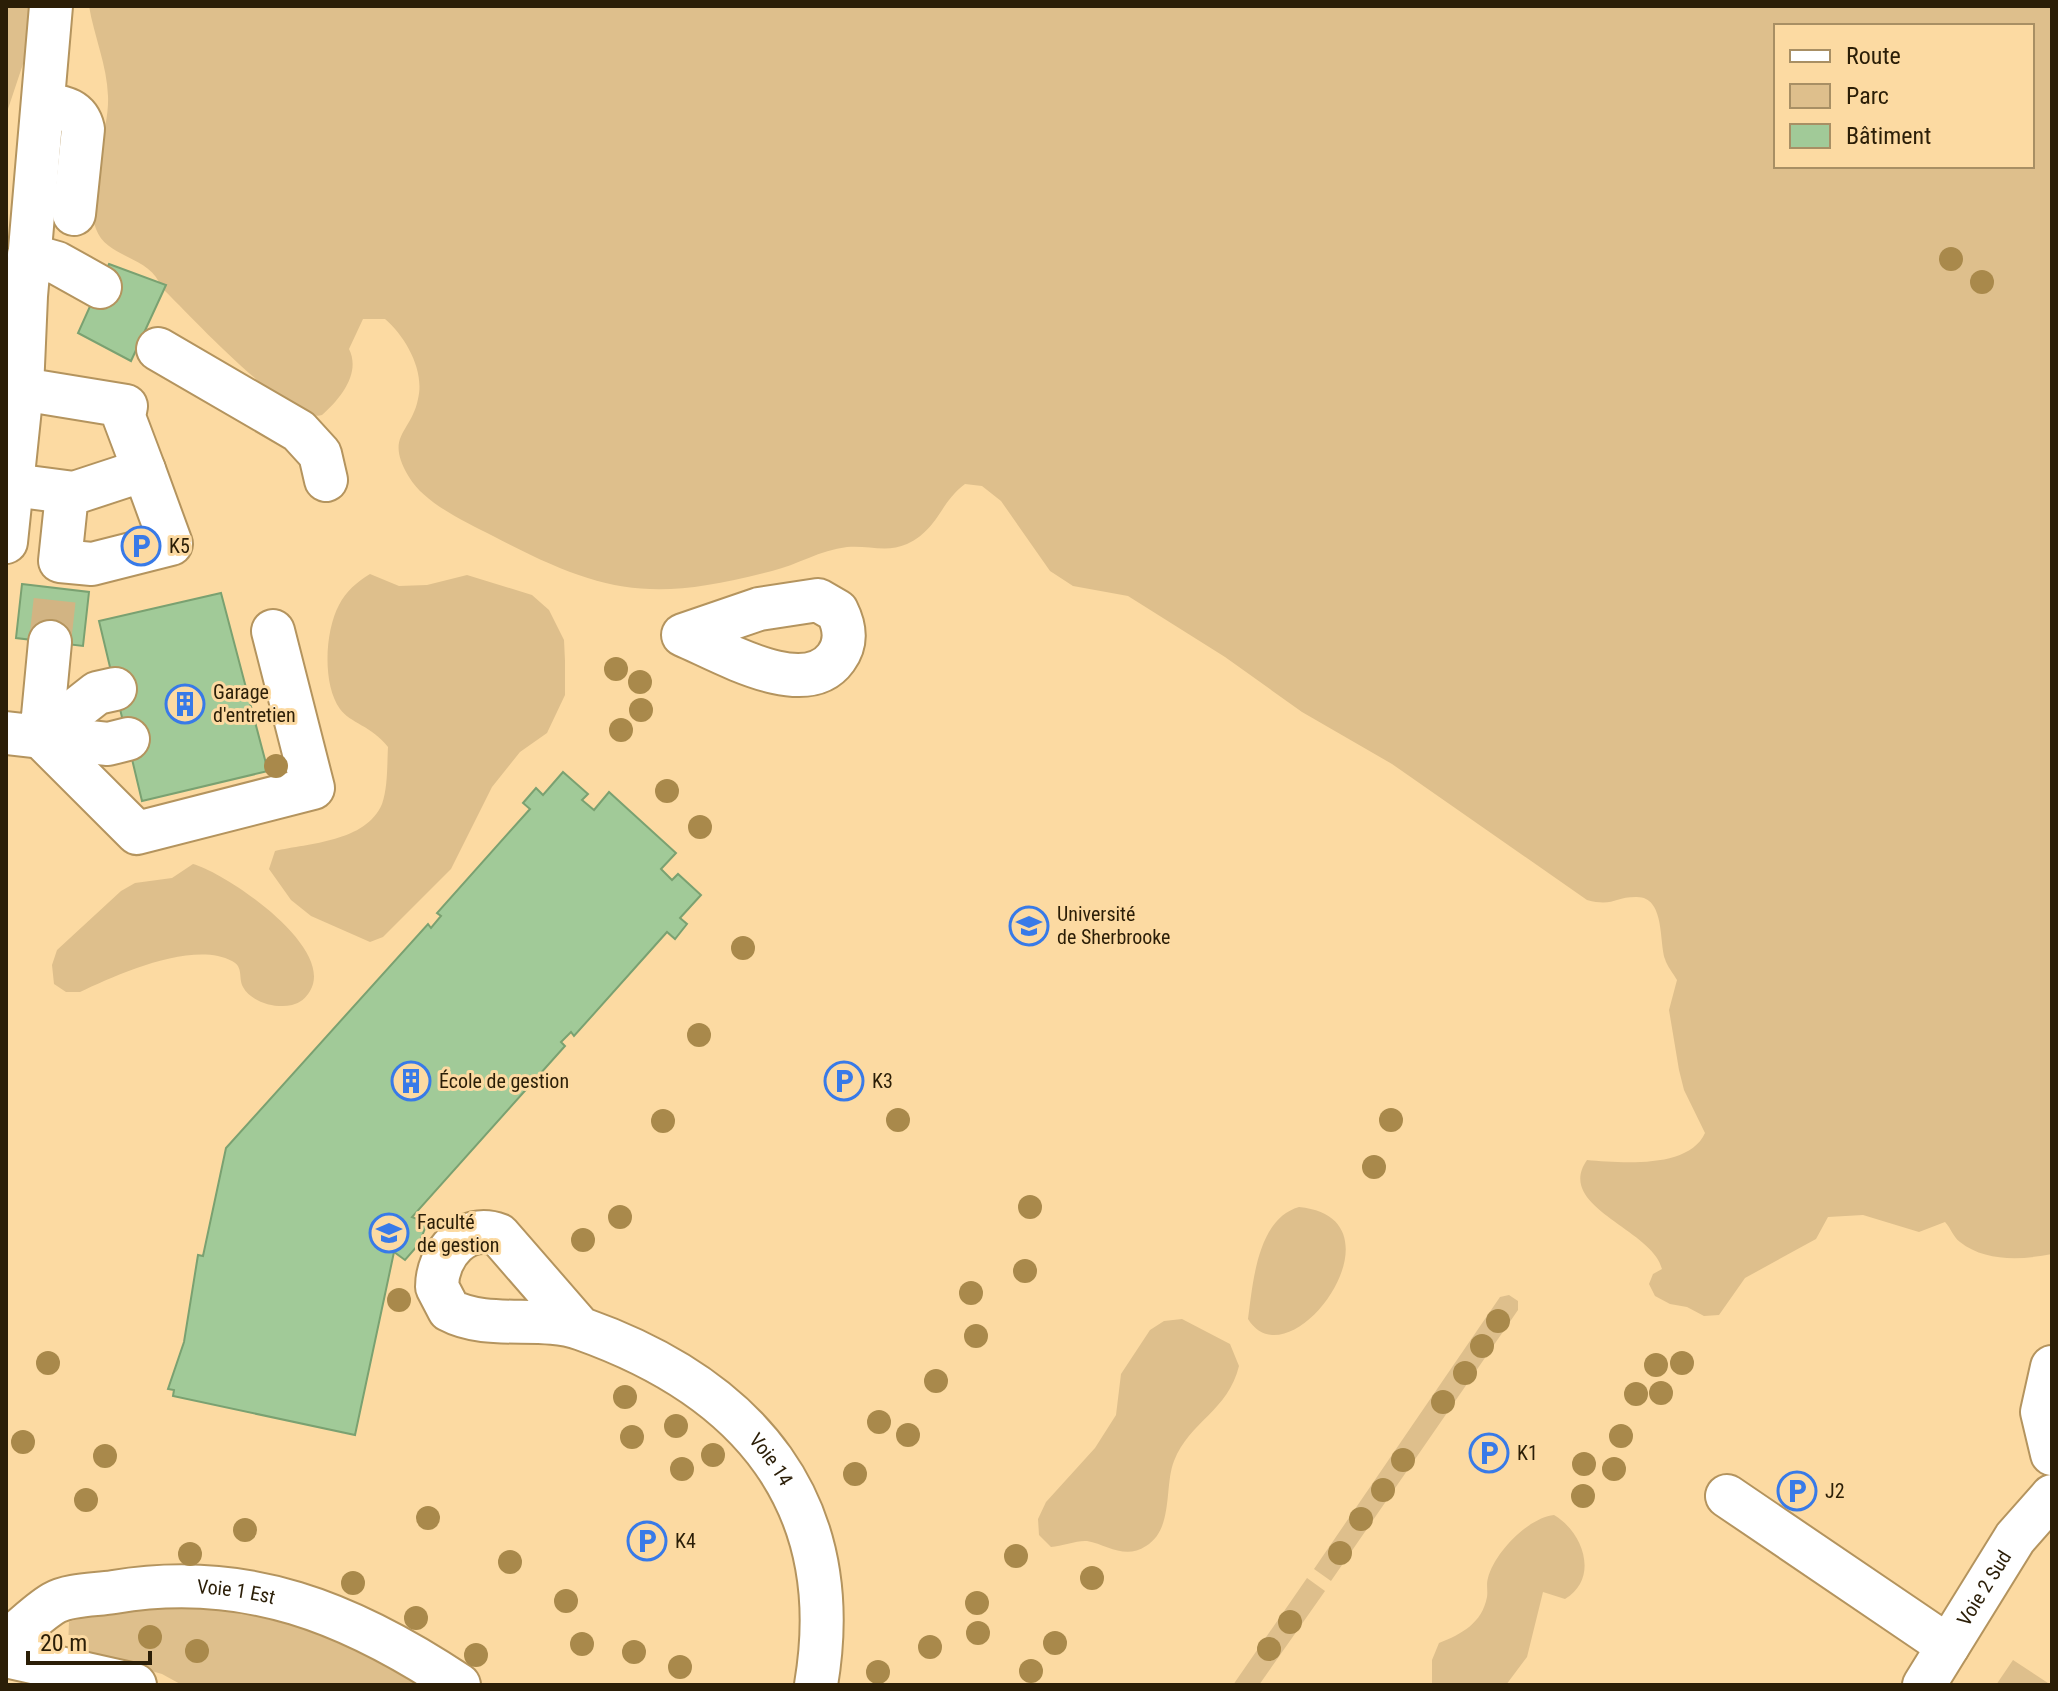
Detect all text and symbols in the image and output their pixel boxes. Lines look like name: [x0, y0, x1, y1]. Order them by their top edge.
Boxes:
legend: [1774, 24, 2034, 168]
text: Route: [1846, 42, 1901, 70]
text: Parc: [1846, 82, 1889, 110]
text: Bâtiment: [1846, 122, 1931, 150]
parking icon: K5: [120, 525, 162, 567]
place label: K5: [169, 534, 190, 558]
place label: Garage d'entretien: [213, 680, 296, 727]
building icon: Garage d'entretien: [164, 683, 206, 725]
place label: Université de Sherbrooke: [1057, 902, 1170, 949]
school or university icon: Université de Sherbrooke: [1008, 905, 1050, 947]
building icon: École de gestion: [390, 1060, 432, 1102]
parking icon: K3: [823, 1060, 865, 1102]
place label: École de gestion: [439, 1069, 569, 1093]
place label: K3: [872, 1069, 893, 1093]
place label: Faculté de gestion: [417, 1210, 499, 1257]
school or university icon: Faculté de gestion: [368, 1212, 410, 1254]
street label: Voie 14: [744, 1428, 798, 1490]
parking icon: K1: [1468, 1432, 1510, 1474]
place label: K1: [1517, 1441, 1538, 1465]
parking icon: J2: [1776, 1470, 1818, 1512]
place label: J2: [1825, 1479, 1845, 1503]
parking icon: K4: [626, 1520, 668, 1562]
place label: K4: [675, 1529, 696, 1553]
street label: Voie 2 Sud: [1952, 1546, 2016, 1630]
street label: Voie 1 Est: [196, 1574, 278, 1609]
scale bar: [28, 1615, 150, 1665]
text: 20 m: [40, 1629, 87, 1657]

